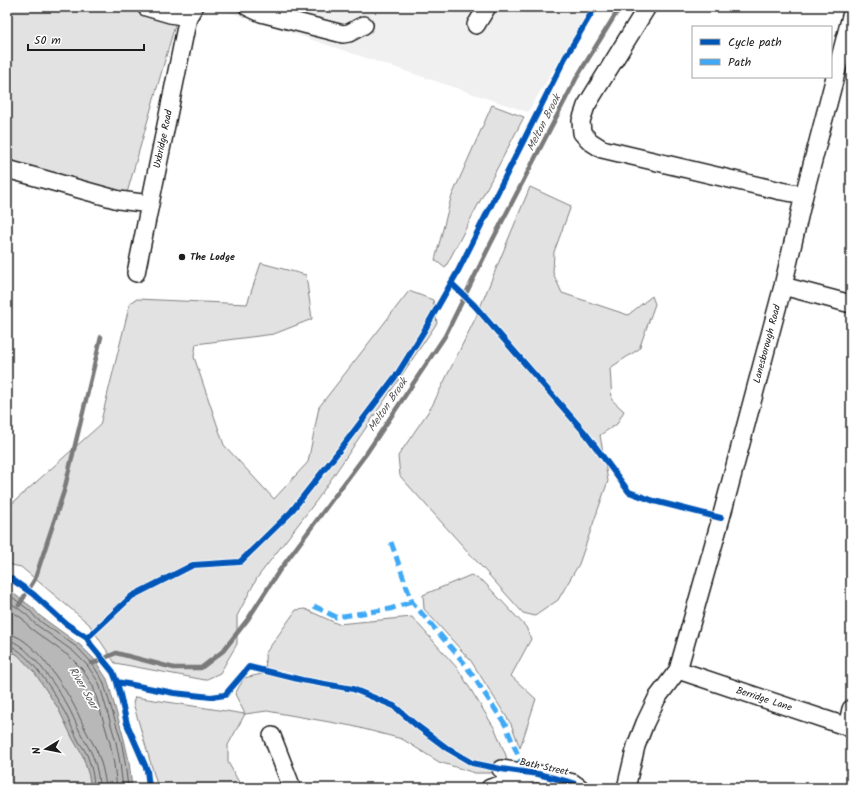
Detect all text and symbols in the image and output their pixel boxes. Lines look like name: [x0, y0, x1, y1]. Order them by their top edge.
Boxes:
scale bar: [28, 26, 144, 52]
legend: [692, 26, 832, 78]
text: 50 m: [34, 31, 61, 50]
text: Cycle path: [728, 33, 782, 52]
text: Path: [728, 53, 751, 72]
water label: Melton Brook: [522, 90, 567, 155]
street label: Uxbridge Road: [149, 107, 177, 170]
place label: The Lodge: [190, 249, 235, 265]
marker: The Lodge: [177, 252, 187, 262]
street label: Lanesborough Road: [749, 302, 785, 385]
water label: Melton Brook: [363, 373, 414, 436]
water label: River Soar: [64, 663, 104, 715]
street label: Berridge Lane: [734, 682, 795, 716]
north arrow: [26, 729, 66, 769]
text: N: [28, 746, 47, 756]
street label: Bath Street: [518, 754, 570, 780]

